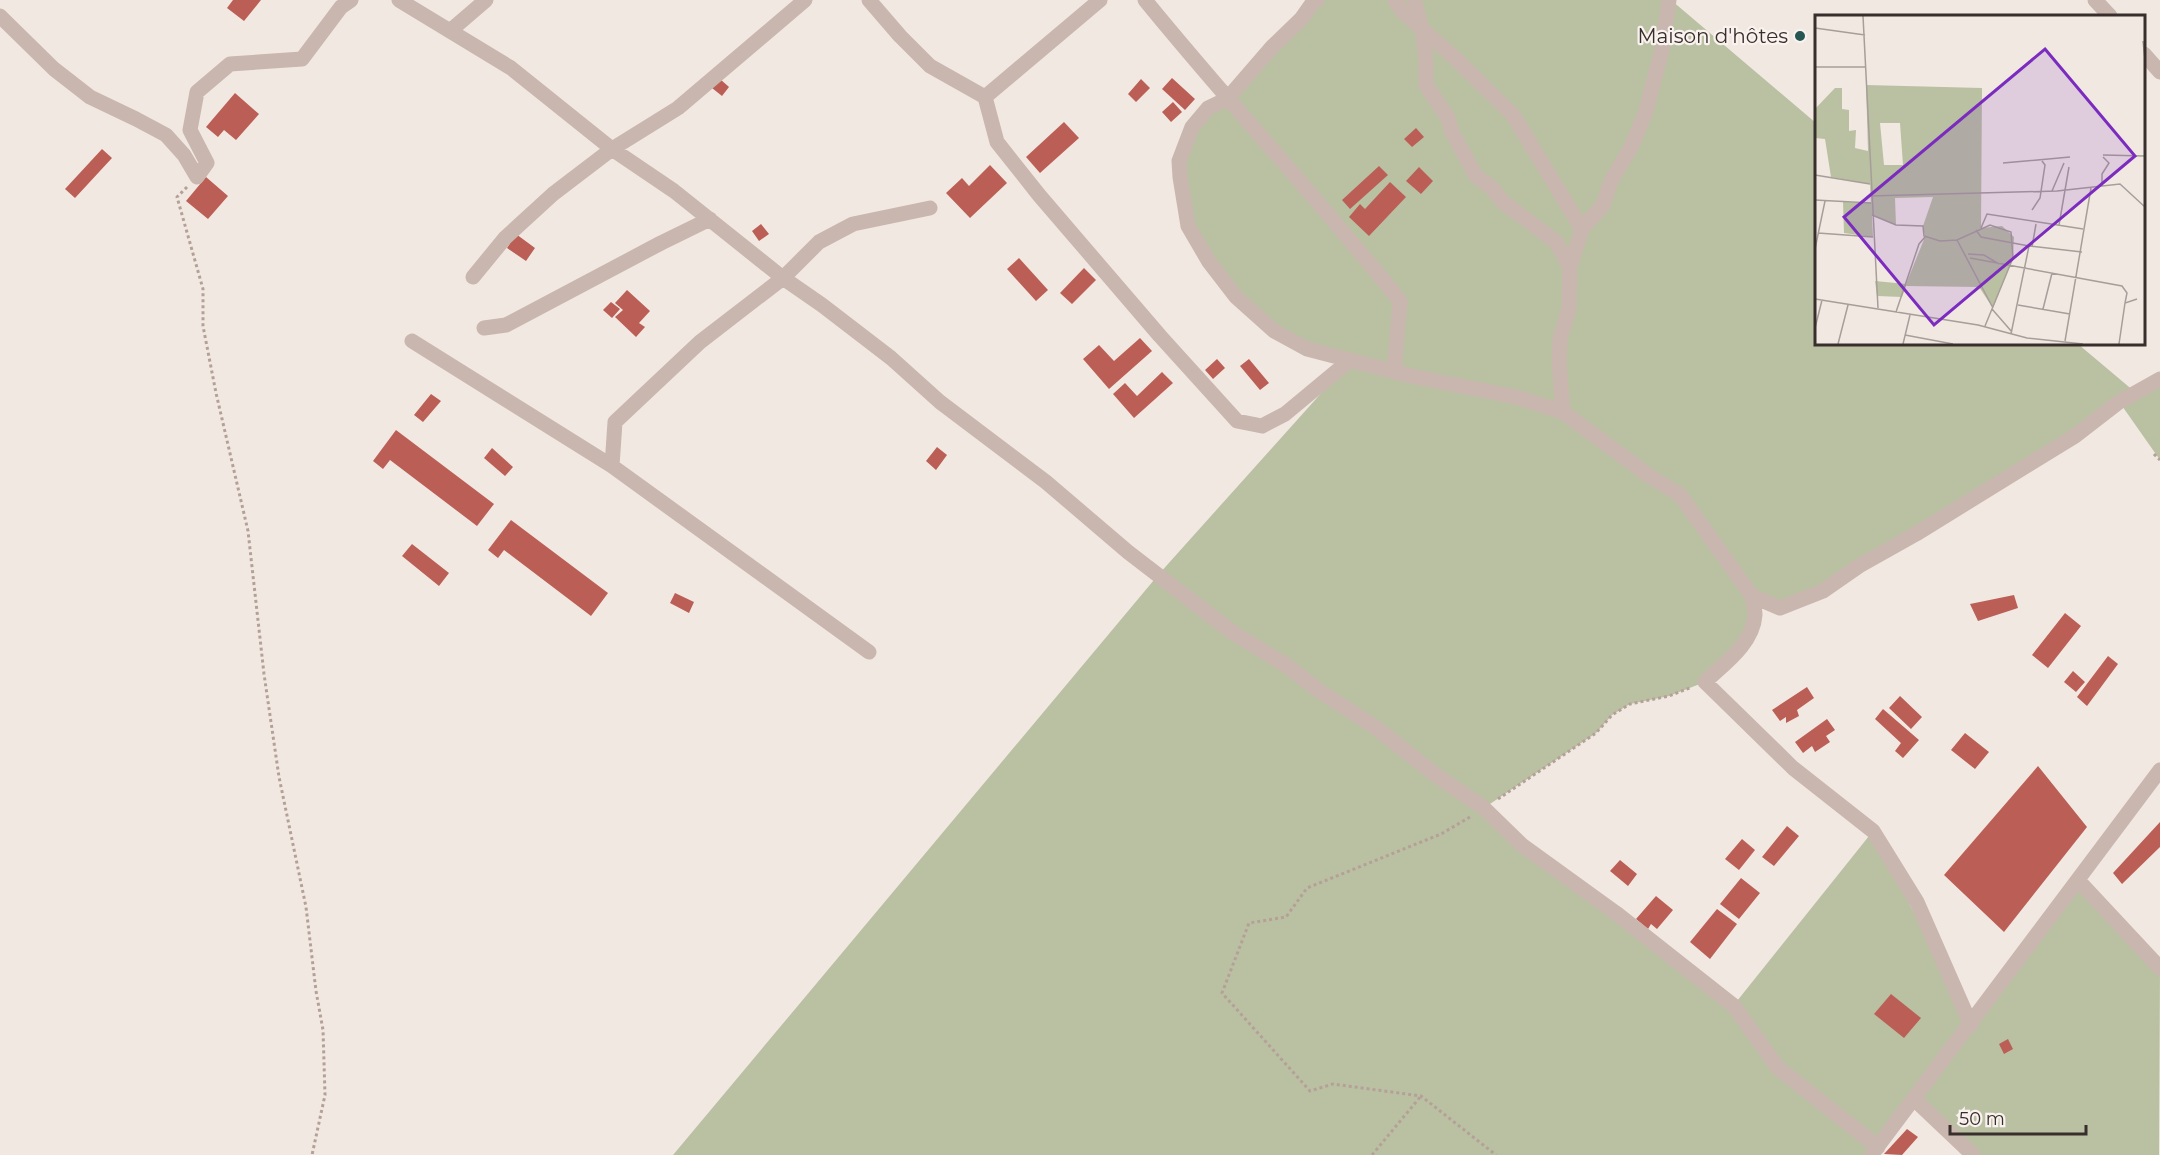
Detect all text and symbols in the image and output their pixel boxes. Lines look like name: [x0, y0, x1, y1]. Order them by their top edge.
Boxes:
inset map: [1815, 15, 2145, 345]
place label: Maison d'hôtes: [1637, 24, 1788, 48]
marker: Maison d'hôtes: [1793, 29, 1807, 43]
scale bar: [1950, 1098, 2086, 1136]
text: 50 m: [1959, 1108, 2005, 1130]

